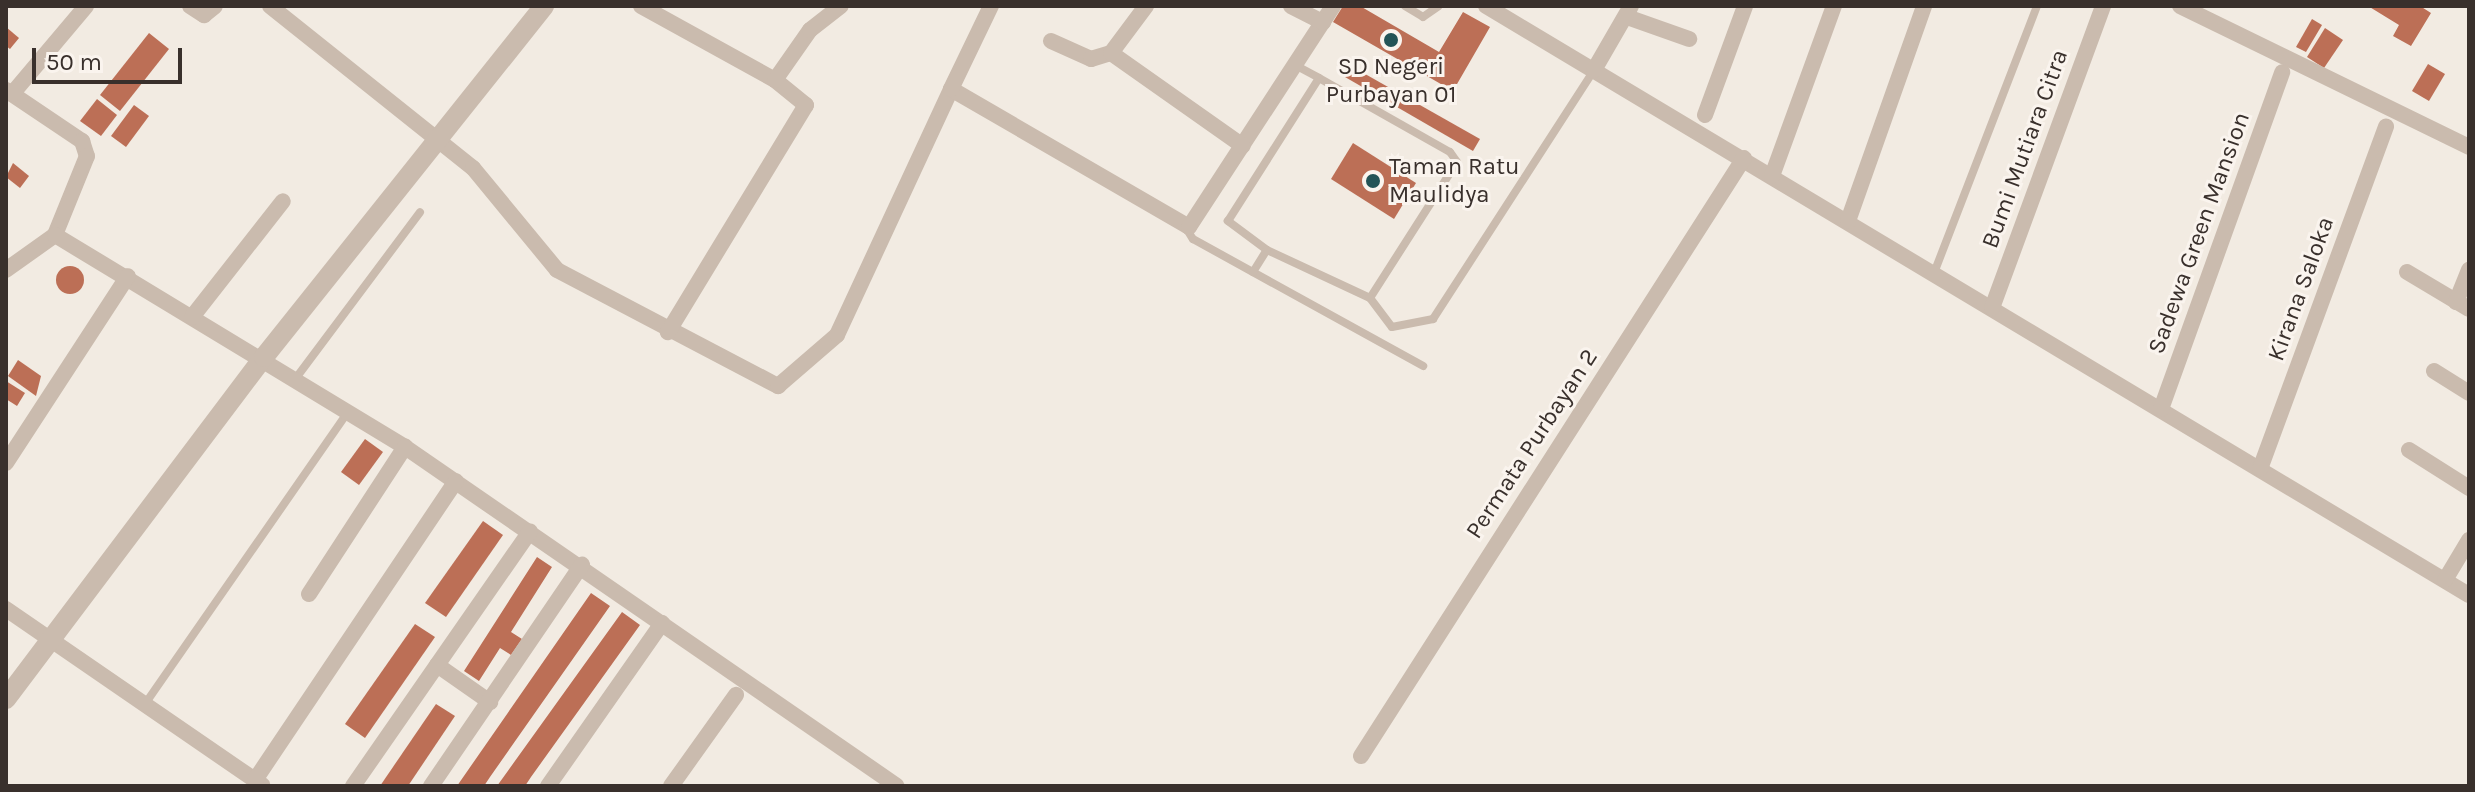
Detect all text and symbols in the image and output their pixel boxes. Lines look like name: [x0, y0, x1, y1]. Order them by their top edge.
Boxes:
marker: SD Negeri Purbayan 01: [1382, 31, 1400, 49]
scale bar: [36, 32, 186, 82]
street label: Bumi Mutiara Citra: [1976, 46, 2074, 252]
text: 50 m: [46, 48, 102, 76]
place label: SD Negeri Purbayan 01: [1326, 53, 1456, 109]
street label: Sadewa Green Mansion: [2142, 108, 2256, 358]
place label: Taman Ratu Maulidya: [1389, 153, 1519, 209]
marker: Taman Ratu Maulidya: [1364, 172, 1382, 190]
street label: Kirana Saloka: [2262, 213, 2340, 365]
street label: Permata Purbayan 2: [1460, 344, 1604, 544]

